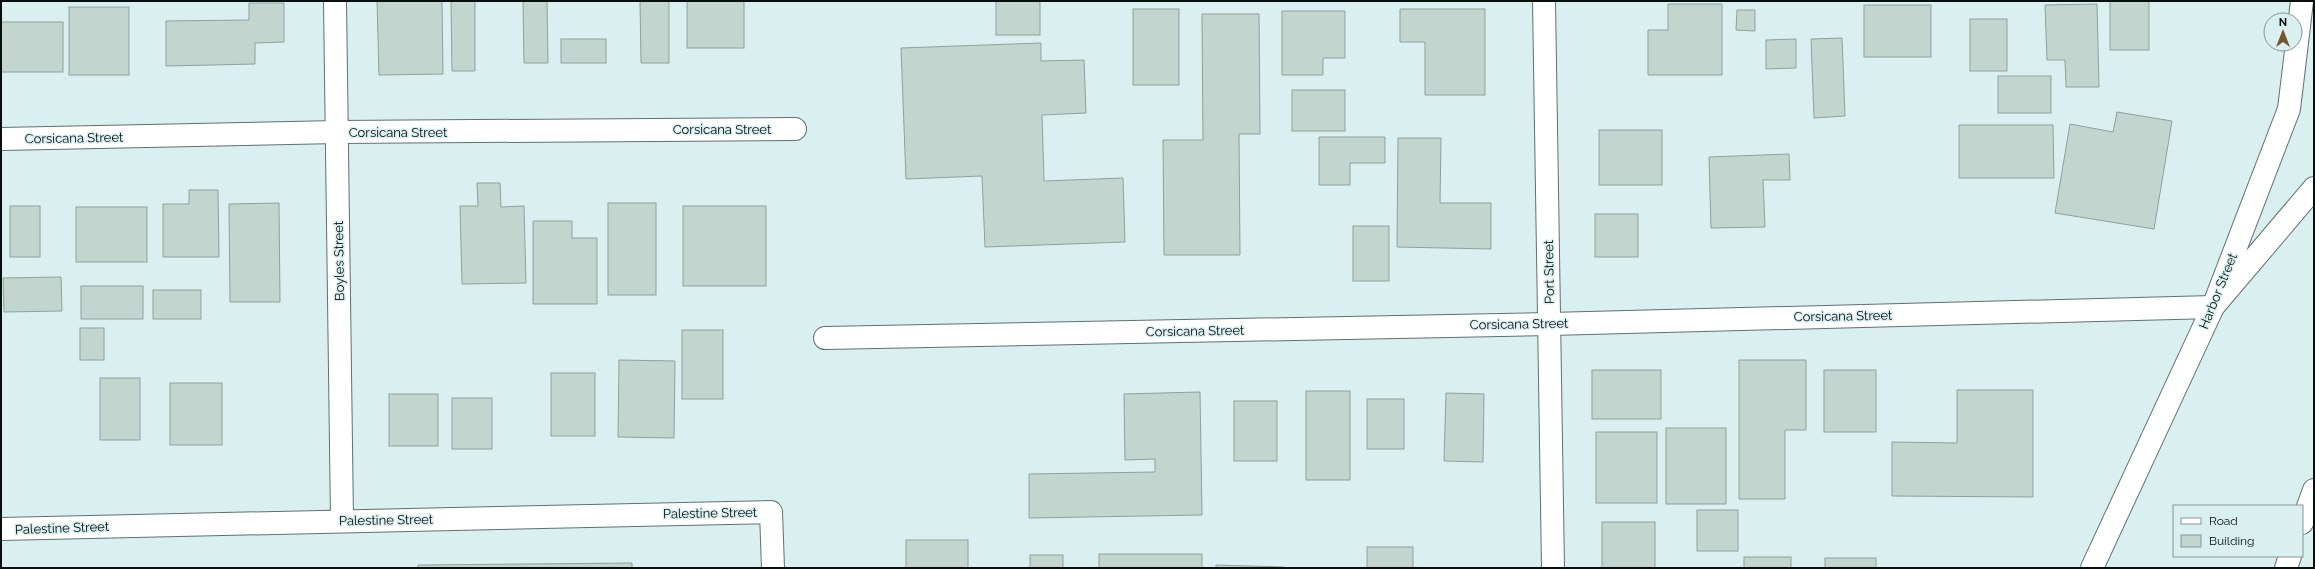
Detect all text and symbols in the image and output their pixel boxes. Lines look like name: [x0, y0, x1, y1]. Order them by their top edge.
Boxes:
north arrow: [2263, 12, 2303, 52]
text: N: [2279, 16, 2287, 29]
street label: Corsicana Street: [673, 122, 772, 137]
street label: Corsicana Street: [349, 125, 448, 140]
street label: Corsicana Street: [25, 130, 124, 146]
street label: Boyles Street: [331, 220, 347, 301]
street label: Port Street: [1541, 239, 1557, 304]
street label: Harbor Street: [2196, 250, 2240, 331]
street label: Corsicana Street: [1794, 308, 1893, 324]
street label: Corsicana Street: [1470, 316, 1569, 332]
street label: Corsicana Street: [1146, 323, 1245, 339]
street label: Palestine Street: [663, 505, 758, 521]
legend: [2173, 505, 2303, 557]
street label: Palestine Street: [339, 512, 434, 528]
text: Road: [2209, 514, 2238, 528]
street label: Palestine Street: [15, 519, 110, 537]
text: Building: [2209, 534, 2255, 548]

